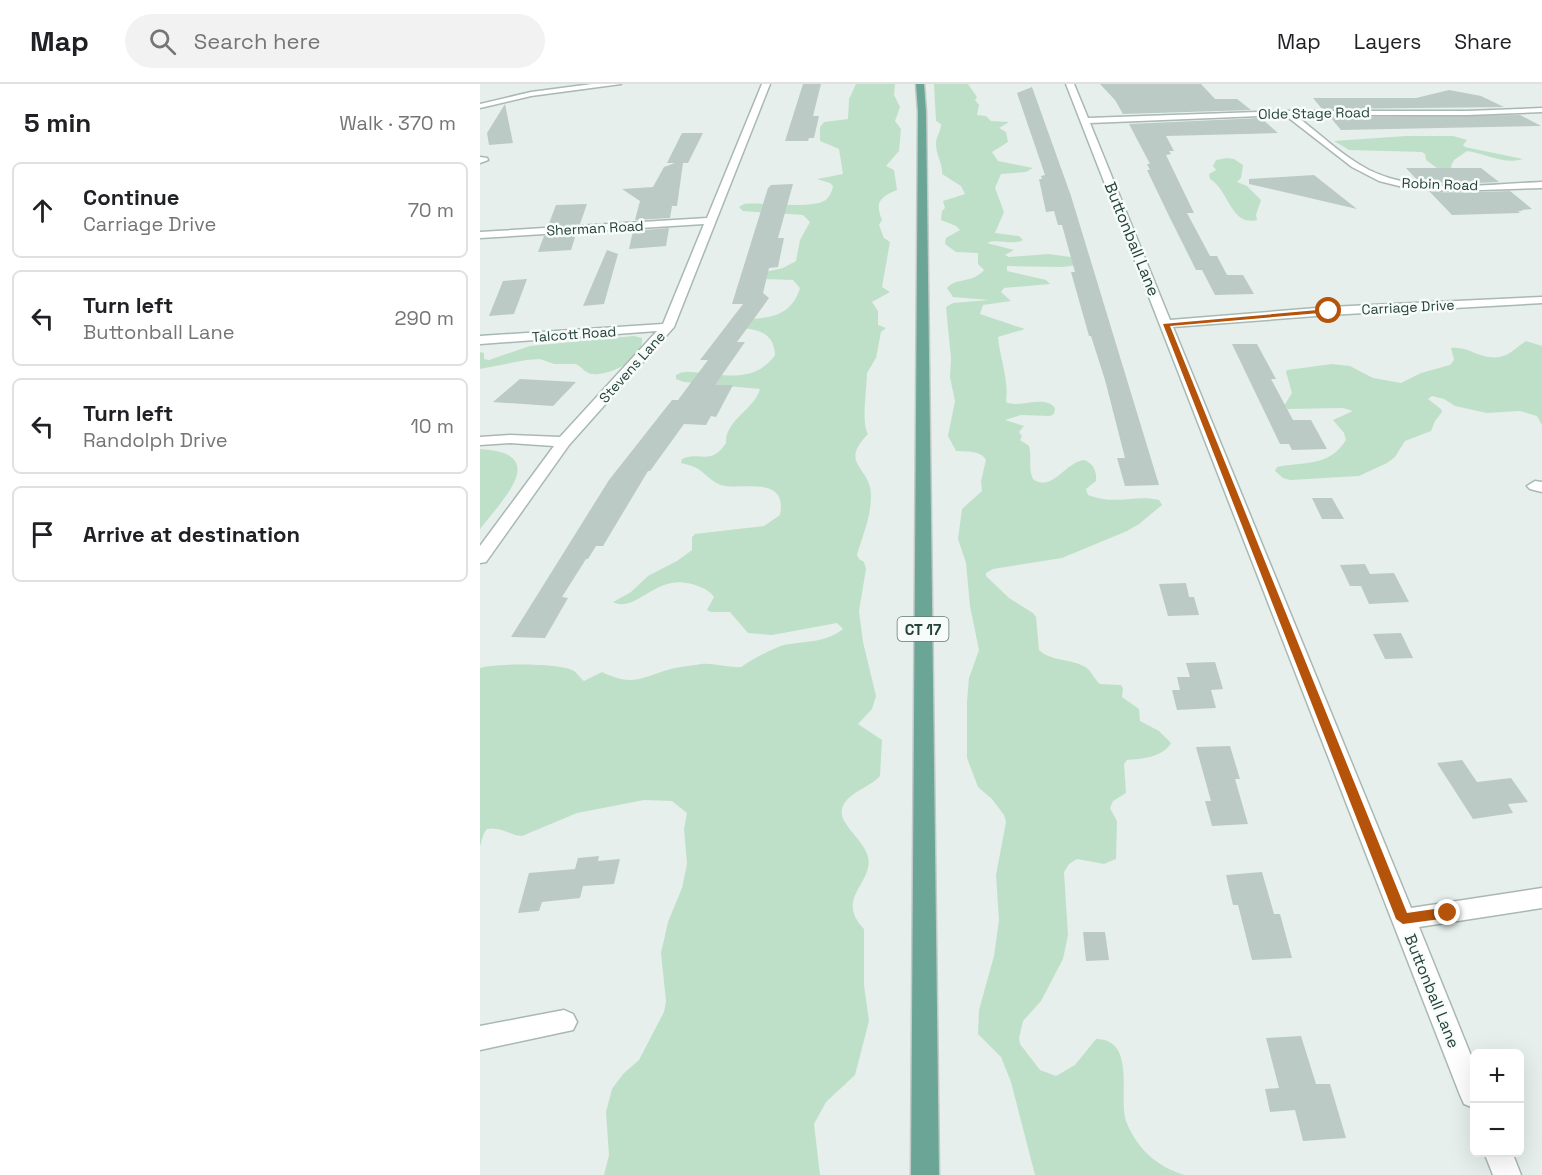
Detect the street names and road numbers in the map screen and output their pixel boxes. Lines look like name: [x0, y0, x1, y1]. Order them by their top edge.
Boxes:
street label: Olde Stage Road: [1258, 103, 1370, 123]
street label: Robin Road: [1401, 174, 1479, 194]
street label: Buttonball Lane: [1100, 179, 1164, 299]
street label: Sherman Road: [546, 216, 644, 240]
street label: Carriage Drive: [1361, 296, 1455, 318]
street label: Talcott Road: [531, 322, 617, 346]
street label: Stevens Lane: [595, 327, 669, 407]
road number: CT 17: [898, 617, 948, 641]
street label: Buttonball Lane: [1400, 931, 1464, 1051]

